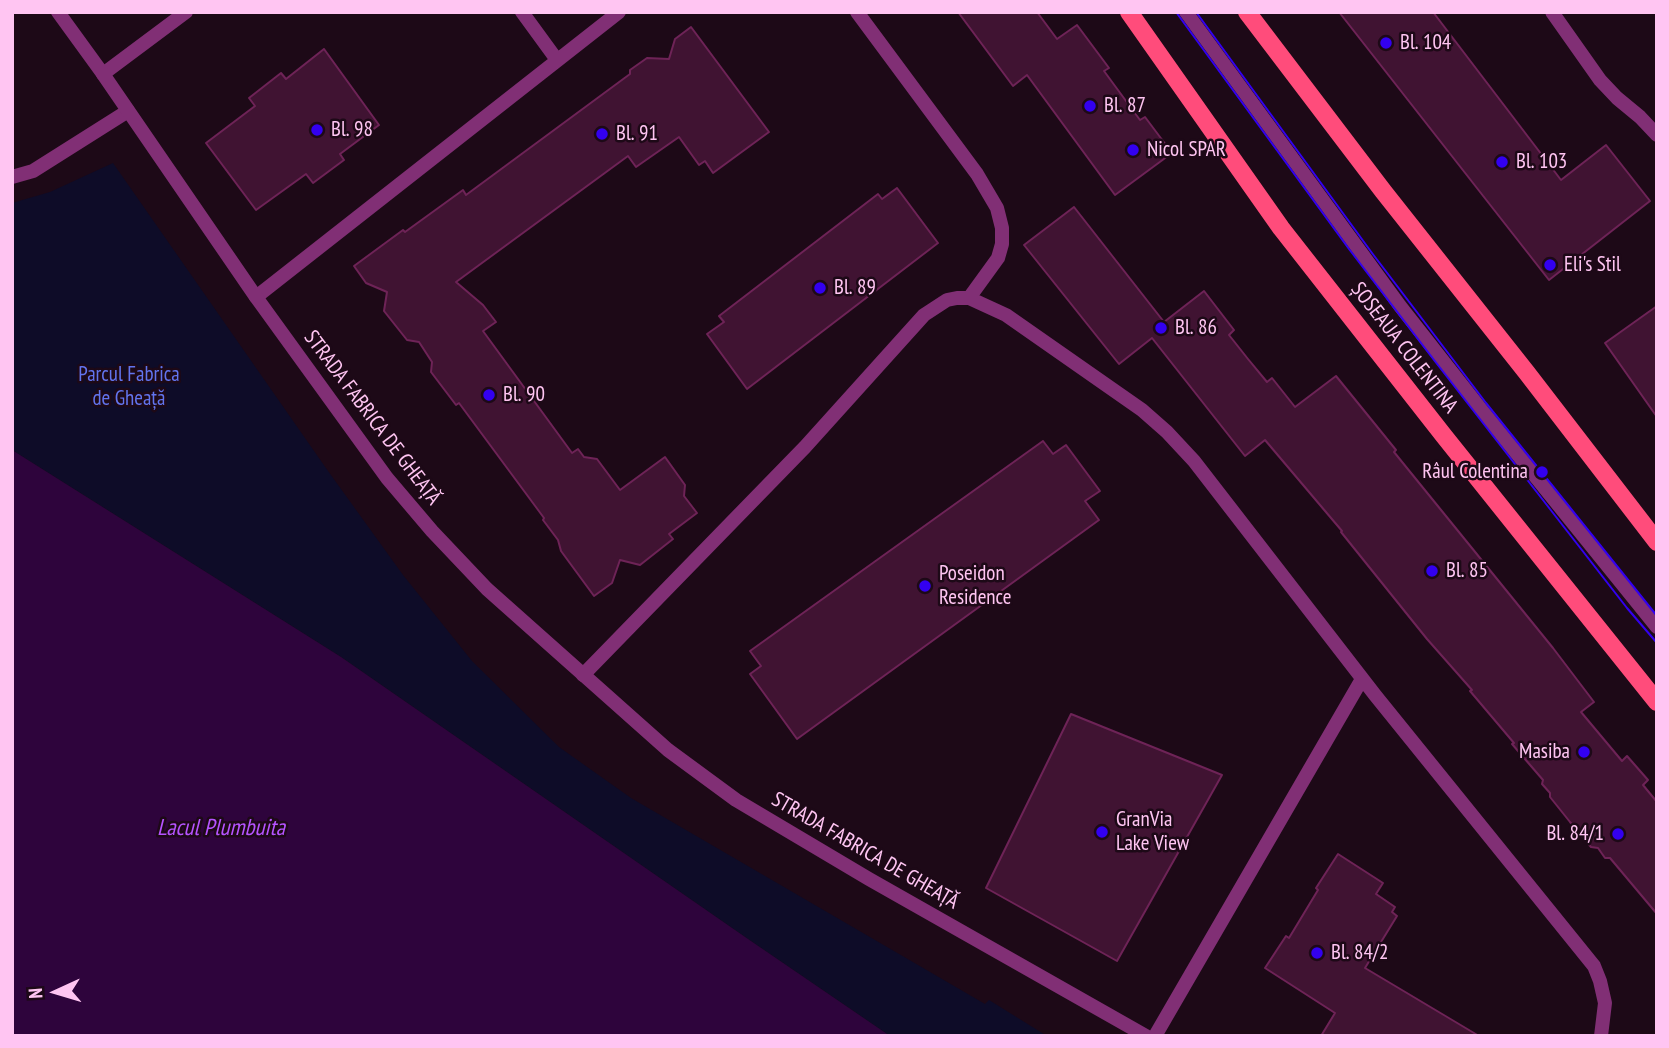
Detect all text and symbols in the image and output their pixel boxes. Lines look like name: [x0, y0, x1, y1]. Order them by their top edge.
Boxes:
place label: Bl. 104: [1400, 30, 1451, 56]
marker: Bl. 104: [1378, 35, 1394, 51]
place label: Bl. 87: [1104, 93, 1146, 119]
marker: Bl. 87: [1082, 98, 1098, 114]
place label: Bl. 98: [331, 117, 373, 143]
place label: Bl. 91: [616, 121, 658, 147]
marker: Bl. 98: [309, 122, 325, 138]
marker: Bl. 91: [594, 126, 610, 142]
place label: Nicol SPAR: [1147, 137, 1226, 163]
marker: Nicol SPAR: [1125, 142, 1141, 158]
place label: Bl. 103: [1516, 149, 1567, 175]
marker: Bl. 103: [1494, 154, 1510, 170]
place label: Eli's Stil: [1564, 252, 1621, 278]
marker: Eli's Stil: [1542, 257, 1558, 273]
place label: Bl. 89: [834, 275, 876, 301]
street label: ȘOSEAUA COLENTINA: [1345, 278, 1463, 418]
marker: Bl. 89: [812, 280, 828, 296]
place label: Bl. 86: [1175, 315, 1217, 341]
marker: Bl. 86: [1153, 320, 1169, 336]
street label: STRADA FABRICA DE GHEAȚĂ: [298, 326, 446, 510]
park label: Parcul Fabrica de Gheață: [78, 362, 180, 412]
place label: Bl. 90: [503, 382, 545, 408]
marker: Bl. 90: [481, 387, 497, 403]
place label: Râul Colentina: [1422, 459, 1528, 485]
marker: Râul Colentina: [1534, 464, 1550, 480]
place label: Bl. 85: [1446, 558, 1488, 584]
place label: Poseidon Residence: [939, 561, 1011, 611]
marker: Bl. 85: [1424, 563, 1440, 579]
marker: Poseidon Residence: [917, 578, 933, 594]
place label: Masiba: [1519, 739, 1570, 765]
marker: Masiba: [1576, 744, 1592, 760]
street label: STRADA FABRICA DE GHEAȚĂ: [767, 787, 963, 915]
place label: GranVia Lake View: [1116, 807, 1189, 857]
water label: Lacul Plumbuita: [157, 814, 285, 842]
place label: Bl. 84/1: [1546, 821, 1604, 847]
marker: GranVia Lake View: [1094, 824, 1110, 840]
marker: Bl. 84/1: [1610, 826, 1626, 842]
place label: Bl. 84/2: [1331, 940, 1389, 966]
marker: Bl. 84/2: [1309, 945, 1325, 961]
north arrow: [21, 957, 91, 1027]
text: N: [23, 988, 47, 999]

